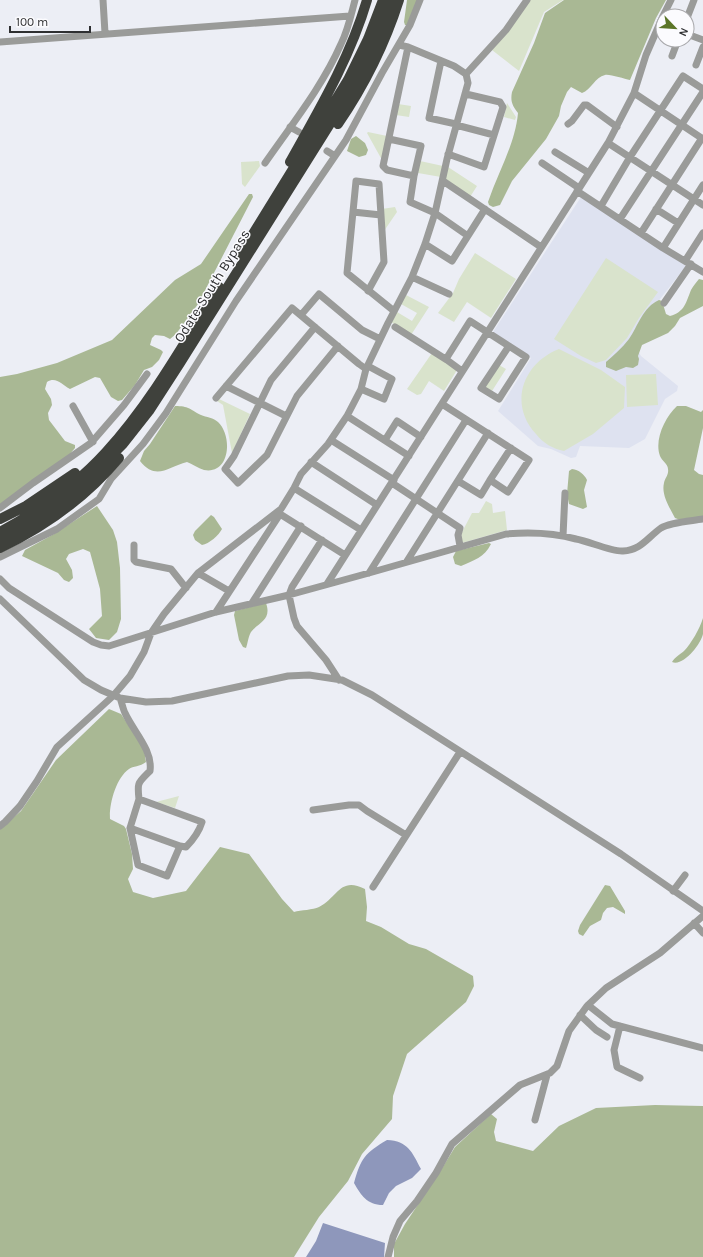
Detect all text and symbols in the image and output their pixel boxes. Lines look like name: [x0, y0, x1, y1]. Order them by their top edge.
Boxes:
scale bar: [10, 8, 90, 34]
north arrow: [655, 8, 695, 48]
text: 100 m: [16, 15, 48, 29]
text: N: [676, 26, 691, 38]
street label: Odate-South Bypass: [170, 226, 254, 346]

